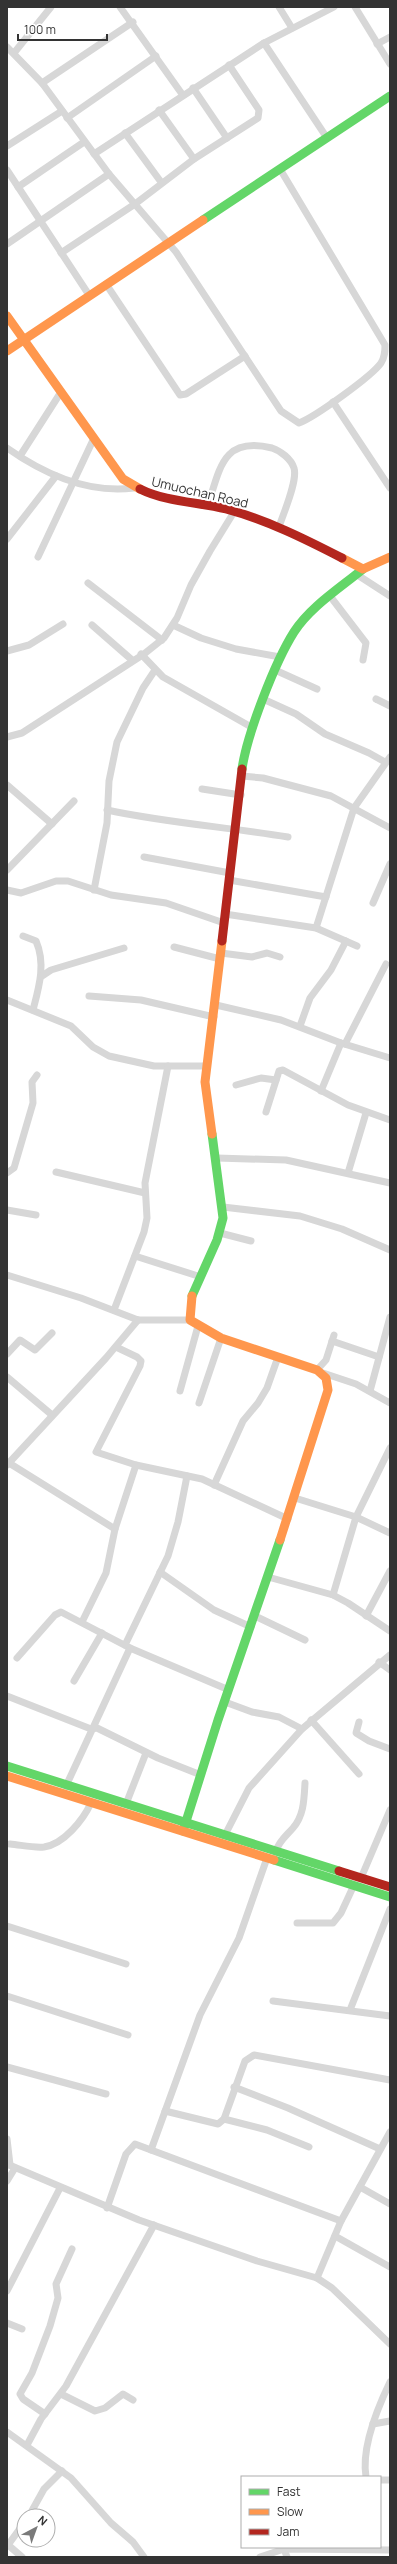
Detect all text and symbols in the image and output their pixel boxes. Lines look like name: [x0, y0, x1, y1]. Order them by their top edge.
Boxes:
scale bar: [18, 16, 107, 42]
text: 100 m: [24, 21, 56, 38]
street label: Umuochan Road: [150, 472, 250, 512]
legend: [241, 2476, 381, 2548]
text: Fast: [277, 2483, 301, 2500]
text: Slow: [277, 2503, 303, 2520]
north arrow: [16, 2508, 56, 2548]
text: N: [35, 2512, 51, 2528]
text: Jam: [277, 2523, 299, 2540]

